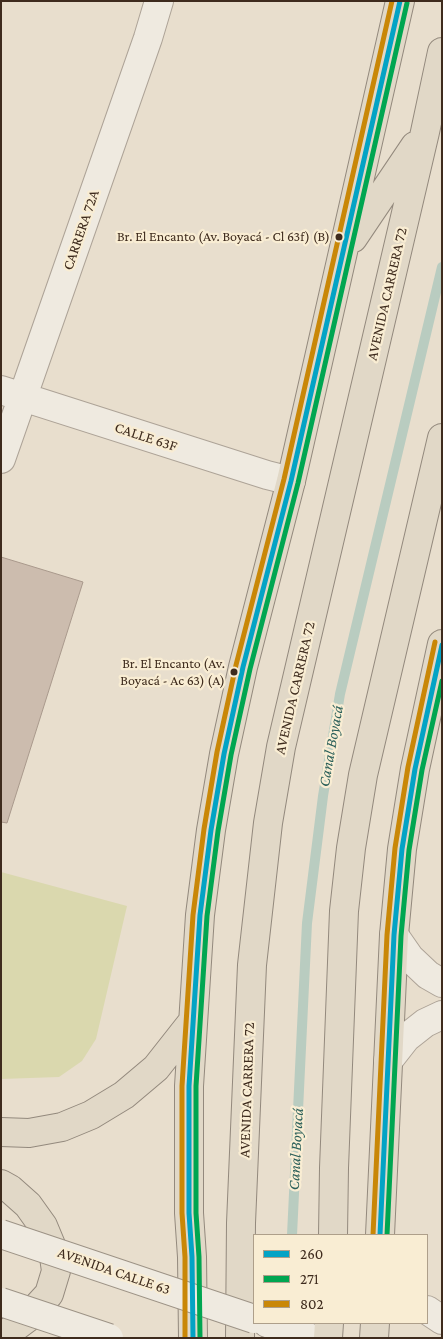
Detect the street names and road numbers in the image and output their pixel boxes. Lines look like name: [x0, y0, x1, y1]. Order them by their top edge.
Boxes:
street label: CARRERA 72A: [59, 187, 103, 273]
street label: AVENIDA CARRERA 72: [363, 226, 411, 362]
street label: CALLE 63F: [112, 418, 180, 456]
street label: AVENIDA CARRERA 72: [271, 620, 319, 756]
street label: AVENIDA CARRERA 72: [236, 1022, 258, 1158]
street label: AVENIDA CALLE 63: [55, 1243, 173, 1299]

